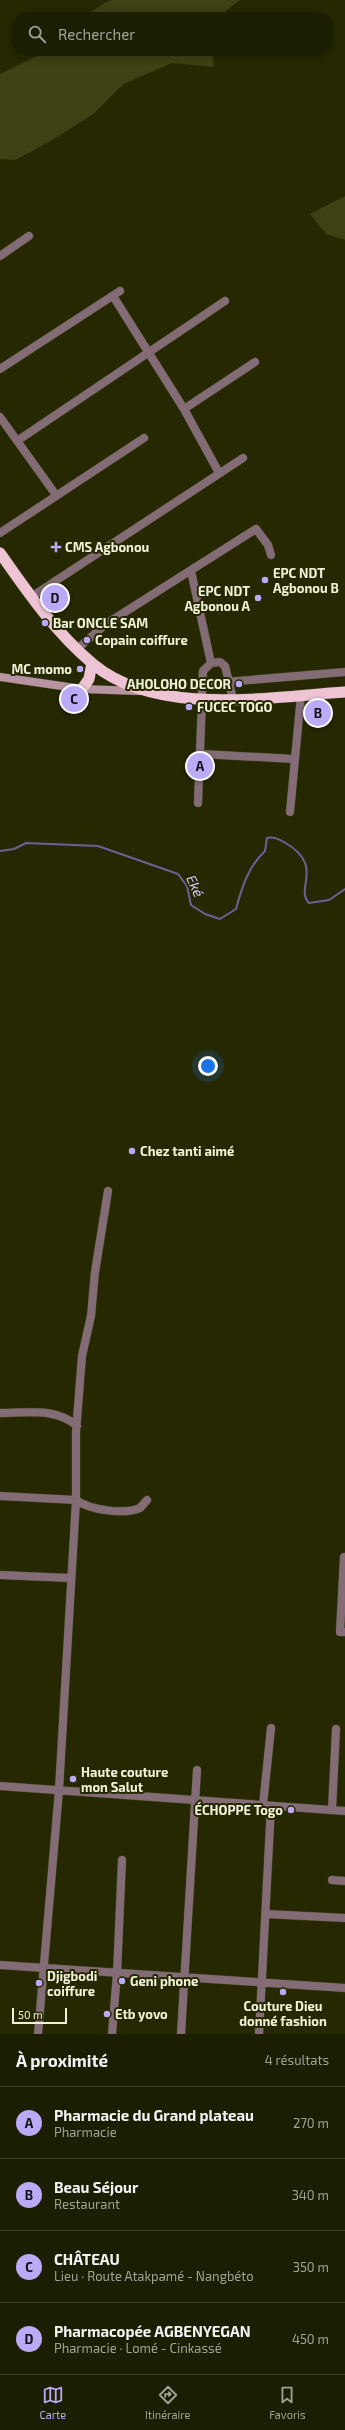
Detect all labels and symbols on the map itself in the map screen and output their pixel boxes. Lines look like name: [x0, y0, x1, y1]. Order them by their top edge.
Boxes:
place label: CMS Agbonou: [65, 539, 149, 555]
marker: CMS Agbonou: [50, 541, 62, 553]
place label: EPC NDT Agbonou B: [273, 565, 339, 596]
marker: EPC NDT Agbonou B: [260, 575, 270, 585]
pin: D: [42, 583, 68, 613]
place label: EPC NDT Agbonou A: [184, 583, 251, 614]
marker: EPC NDT Agbonou A: [253, 593, 263, 603]
place label: Bar ONCLE SAM: [53, 615, 148, 631]
marker: Bar ONCLE SAM: [40, 618, 50, 628]
place label: Copain coiffure: [95, 632, 188, 648]
marker: Copain coiffure: [82, 635, 92, 645]
place label: MC momo: [11, 661, 72, 677]
marker: MC momo: [75, 664, 85, 674]
place label: AHOLOHO DECOR: [127, 676, 232, 692]
marker: AHOLOHO DECOR: [234, 679, 244, 689]
pin: C: [61, 684, 87, 714]
pin: B: [305, 698, 331, 728]
place label: FUCEC TOGO: [197, 699, 272, 715]
marker: FUCEC TOGO: [184, 702, 194, 712]
pin: A: [187, 751, 213, 781]
water label: Eké: [183, 872, 208, 900]
your location: [198, 1056, 218, 1076]
place label: Chez tanti aimé: [140, 1143, 234, 1159]
marker: Chez tanti aimé: [127, 1146, 137, 1156]
place label: Haute couture mon Salut: [81, 1764, 168, 1795]
marker: Haute couture mon Salut: [68, 1774, 78, 1784]
place label: ÉCHOPPE Togo: [195, 1801, 283, 1818]
marker: ÉCHOPPE Togo: [286, 1805, 296, 1815]
place label: Djigbodi coiffure: [47, 1968, 97, 1999]
place label: Geni phone: [130, 1973, 198, 1989]
marker: Geni phone: [117, 1976, 127, 1986]
marker: Djigbodi coiffure: [34, 1978, 44, 1988]
marker: Couture Dieu donné fashion: [278, 1987, 288, 1997]
place label: Couture Dieu donné fashion: [239, 1998, 327, 2029]
scale bar: [12, 2006, 67, 2025]
place label: Etb yovo: [115, 2006, 168, 2022]
marker: Etb yovo: [102, 2009, 112, 2019]

